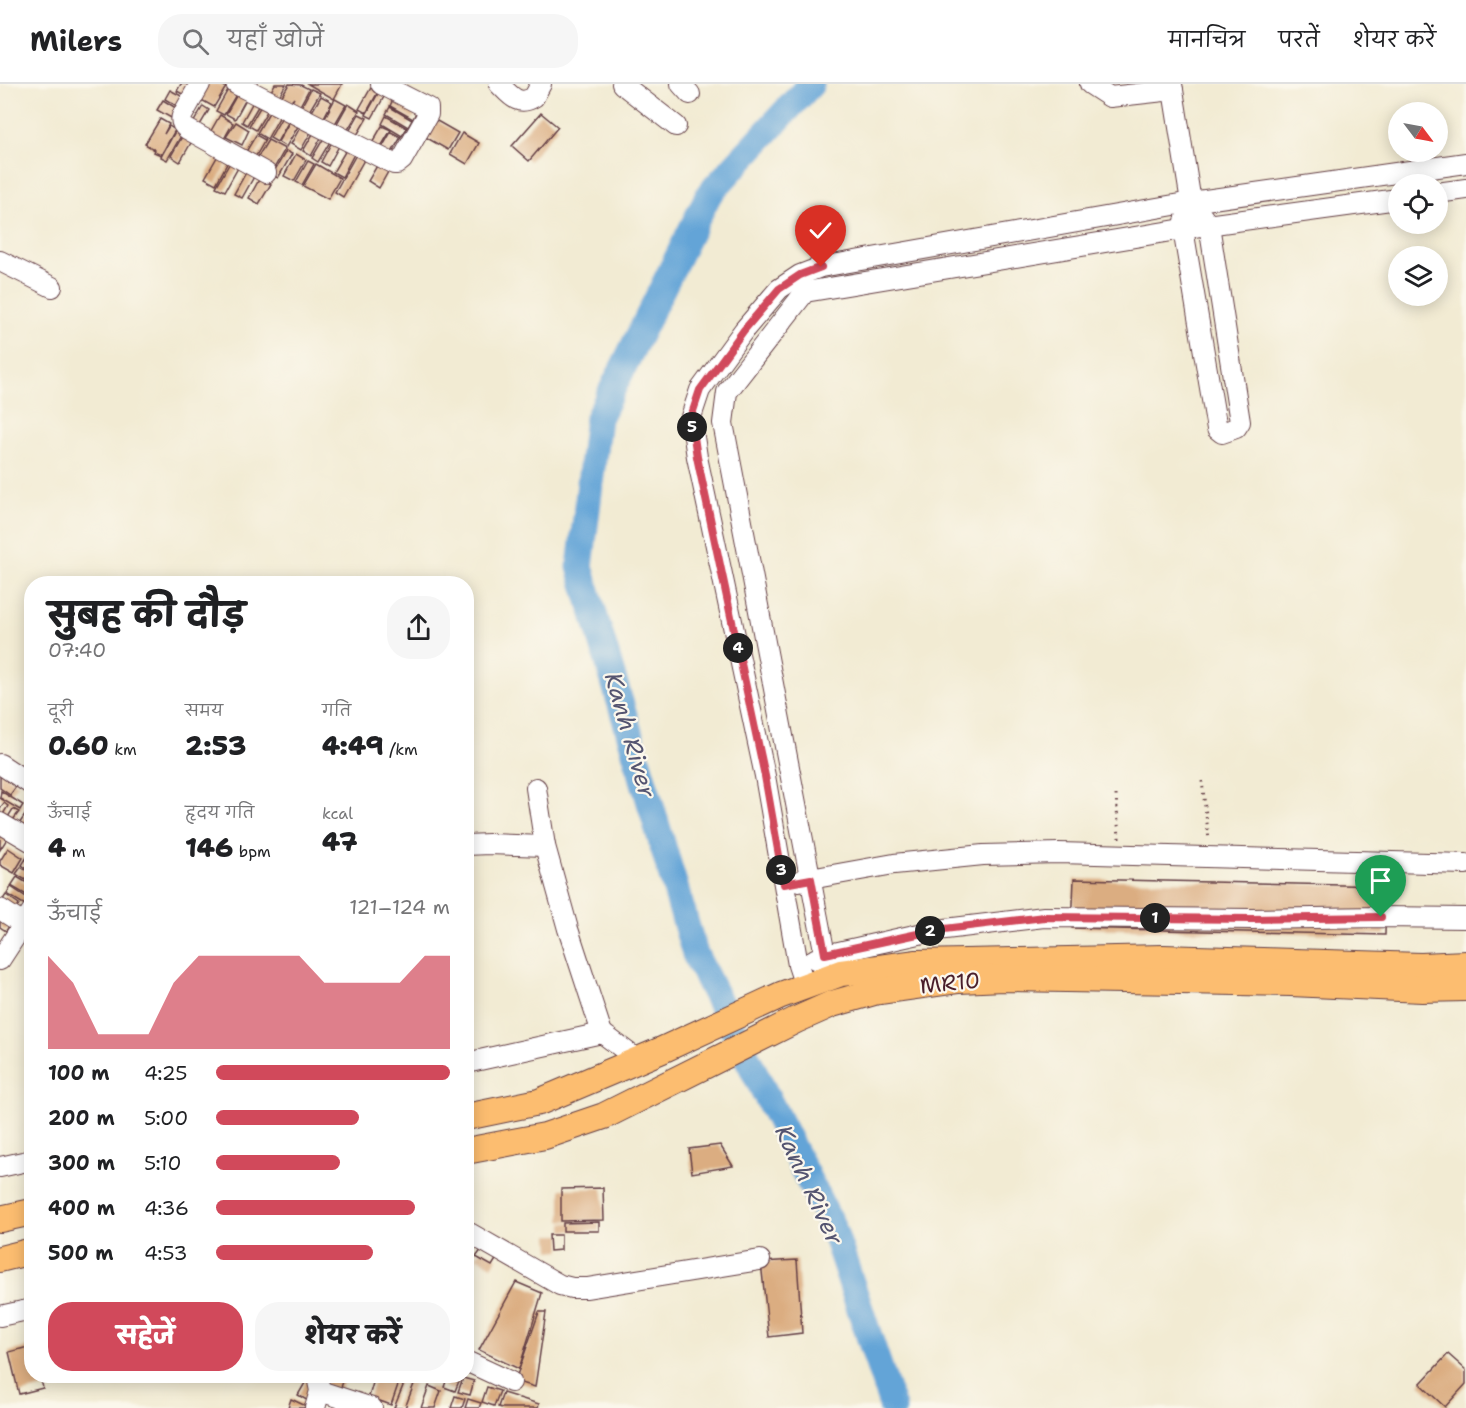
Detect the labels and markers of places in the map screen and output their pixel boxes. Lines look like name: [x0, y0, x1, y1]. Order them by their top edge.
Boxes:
pin: [795, 205, 846, 267]
pin: 5: [677, 412, 707, 442]
pin: 4: [723, 633, 753, 663]
pin: 3: [766, 855, 796, 885]
pin: [1355, 855, 1406, 917]
pin: 1: [1140, 903, 1170, 933]
pin: 2: [915, 916, 945, 946]

